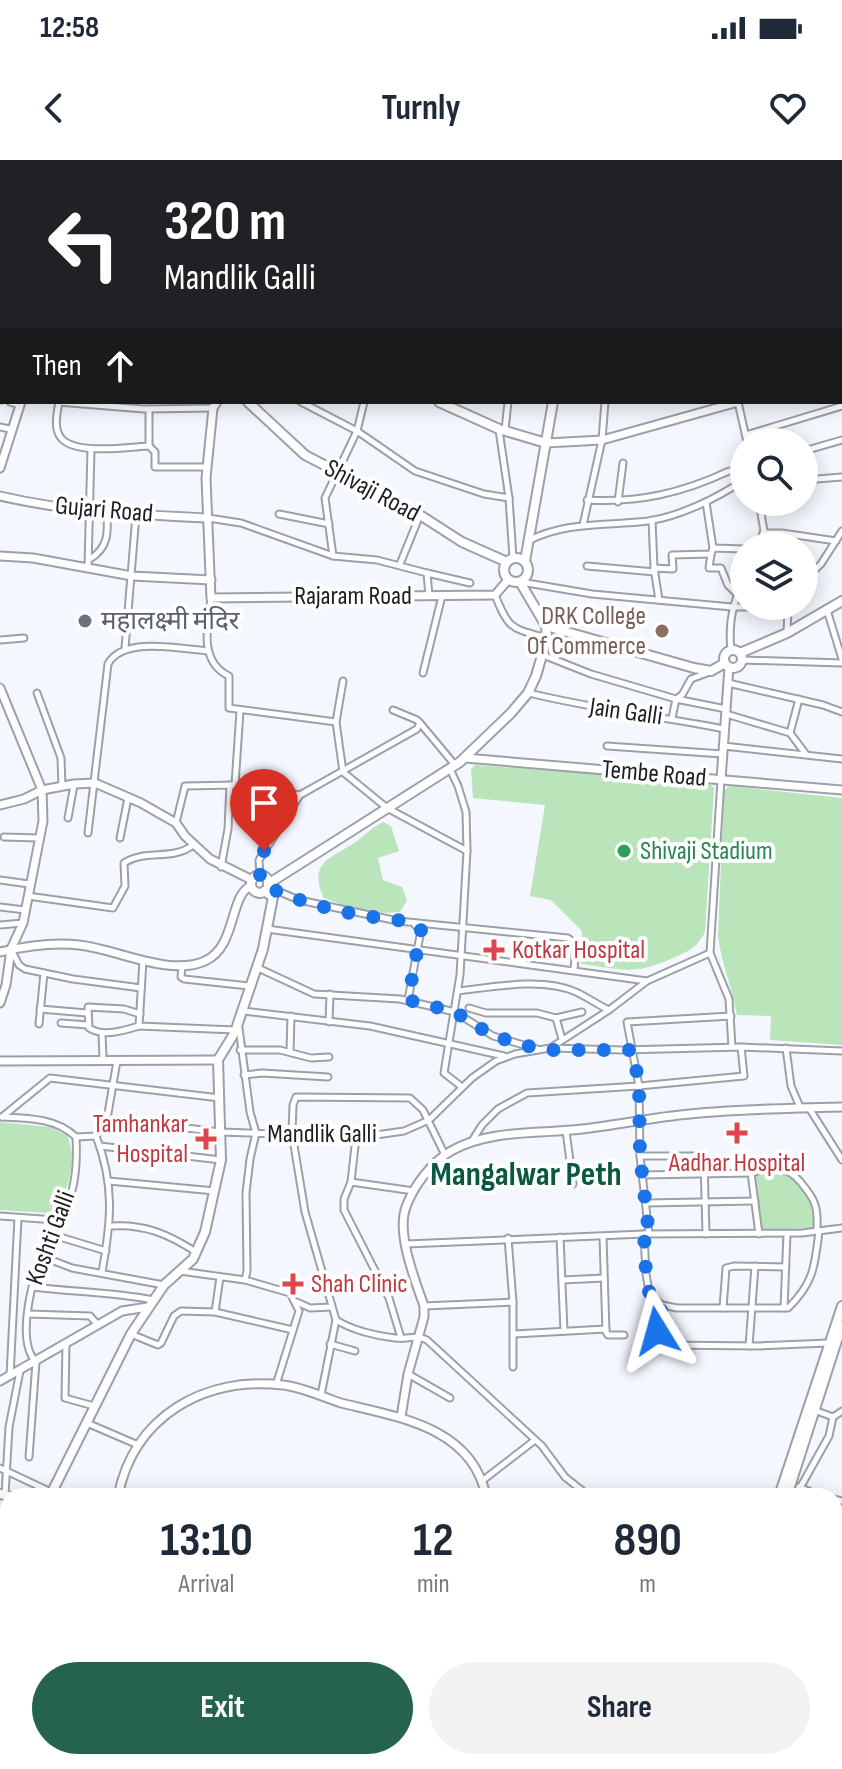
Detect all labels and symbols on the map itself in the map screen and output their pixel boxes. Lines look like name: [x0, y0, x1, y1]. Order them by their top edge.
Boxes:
street label: Shivaji Road: [319, 453, 425, 529]
street label: Gujari Road: [54, 490, 154, 530]
street label: Rajaram Road: [294, 581, 412, 612]
place label: DRK College Of Commerce: [527, 601, 646, 662]
place label: महालक्ष्मी मंदिर: [101, 606, 241, 637]
marker: महालक्ष्मी मंदिर: [76, 612, 94, 630]
marker: DRK College Of Commerce: [653, 622, 671, 640]
street label: Jain Galli: [587, 691, 664, 732]
street label: Tembe Road: [601, 754, 707, 794]
pin: [230, 769, 298, 851]
place label: Shivaji Stadium: [640, 836, 773, 867]
marker: Shivaji Stadium: [615, 842, 633, 860]
place label: Kotkar Hospital: [512, 935, 645, 966]
marker: Kotkar Hospital: [483, 939, 505, 961]
place label: Tamhankar Hospital: [93, 1109, 189, 1170]
street label: Mandlik Galli: [267, 1119, 377, 1150]
marker: Aadhar Hospital: [726, 1122, 748, 1144]
marker: Tamhankar Hospital: [195, 1128, 217, 1150]
place label: Aadhar Hospital: [668, 1148, 805, 1179]
district label: Mangalwar Peth: [430, 1154, 622, 1195]
street label: Koshti Galli: [20, 1187, 82, 1289]
place label: Shah Clinic: [311, 1269, 408, 1300]
marker: Shah Clinic: [282, 1273, 304, 1295]
position arrow: [615, 1289, 699, 1373]

